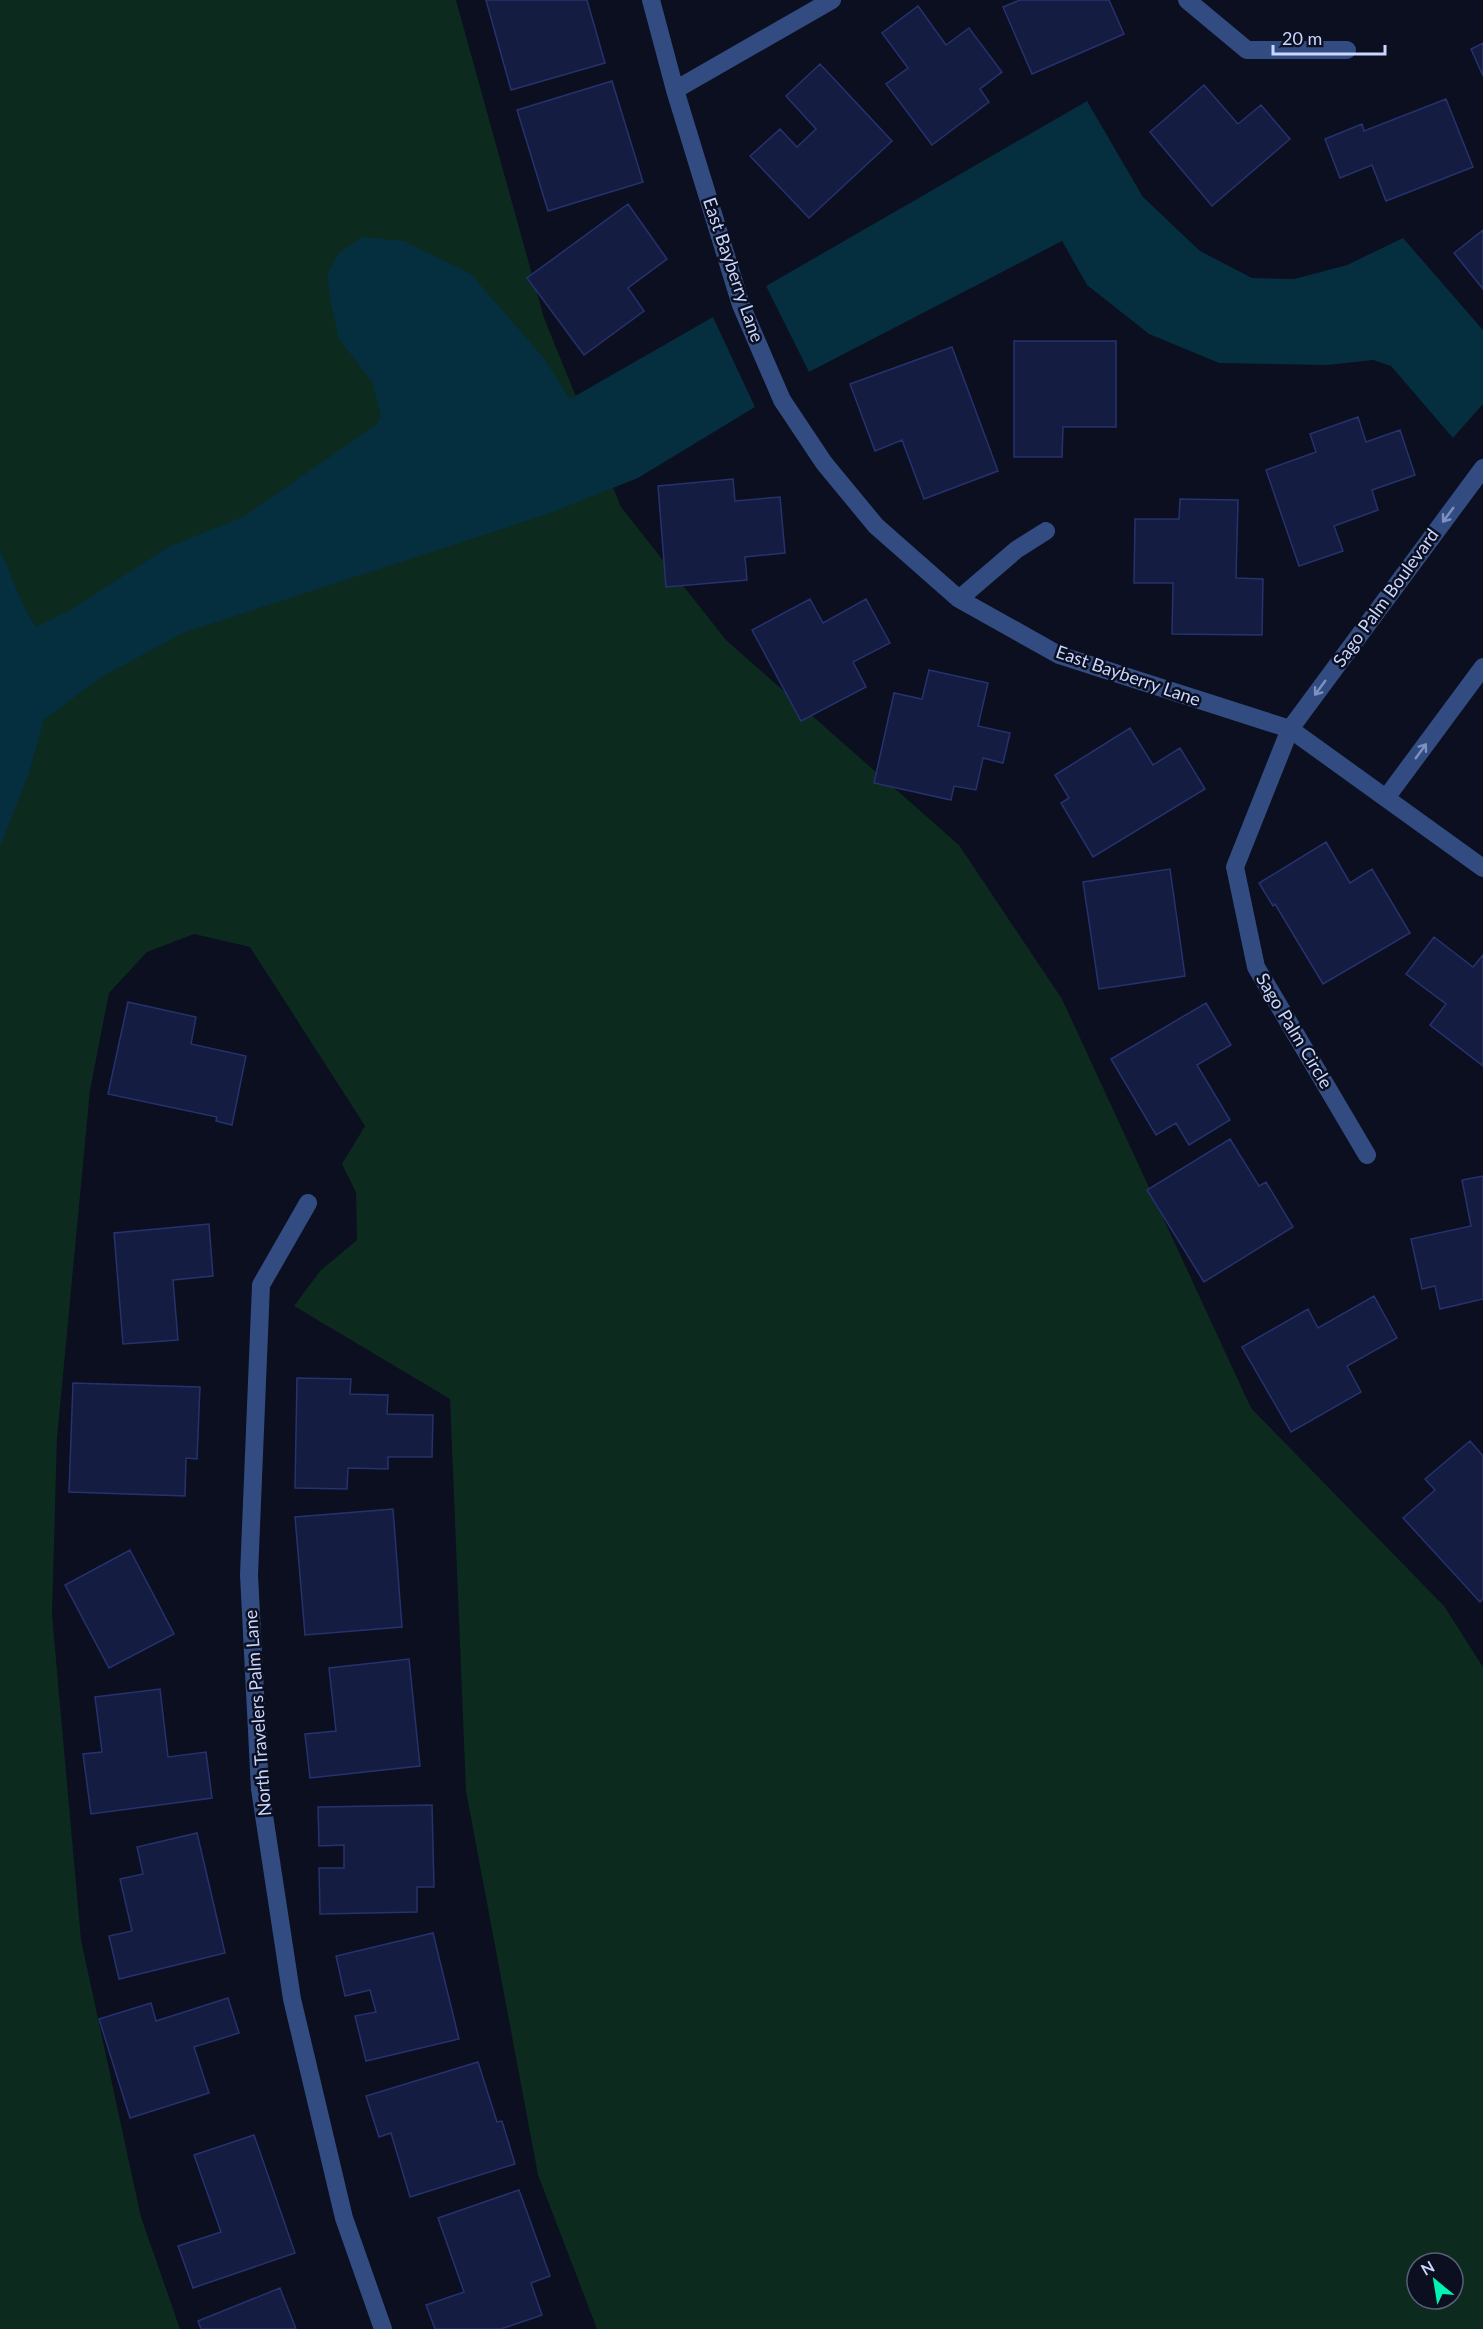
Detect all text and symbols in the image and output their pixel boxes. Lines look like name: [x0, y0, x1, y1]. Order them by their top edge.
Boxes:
scale bar: [1273, 18, 1386, 56]
text: 20 m: [1282, 27, 1322, 49]
street label: East Bayberry Lane: [699, 194, 769, 345]
one-way arrow: [1442, 506, 1454, 522]
street label: Sago Palm Boulevard: [1328, 524, 1443, 671]
street label: East Bayberry Lane: [1053, 640, 1204, 710]
one-way arrow: [1314, 680, 1326, 696]
one-way arrow: [1414, 743, 1427, 759]
street label: Sago Palm Circle: [1252, 969, 1338, 1092]
street label: North Travelers Palm Lane: [239, 1609, 275, 1817]
north arrow: [1405, 2251, 1465, 2311]
text: N: [1417, 2256, 1437, 2279]

